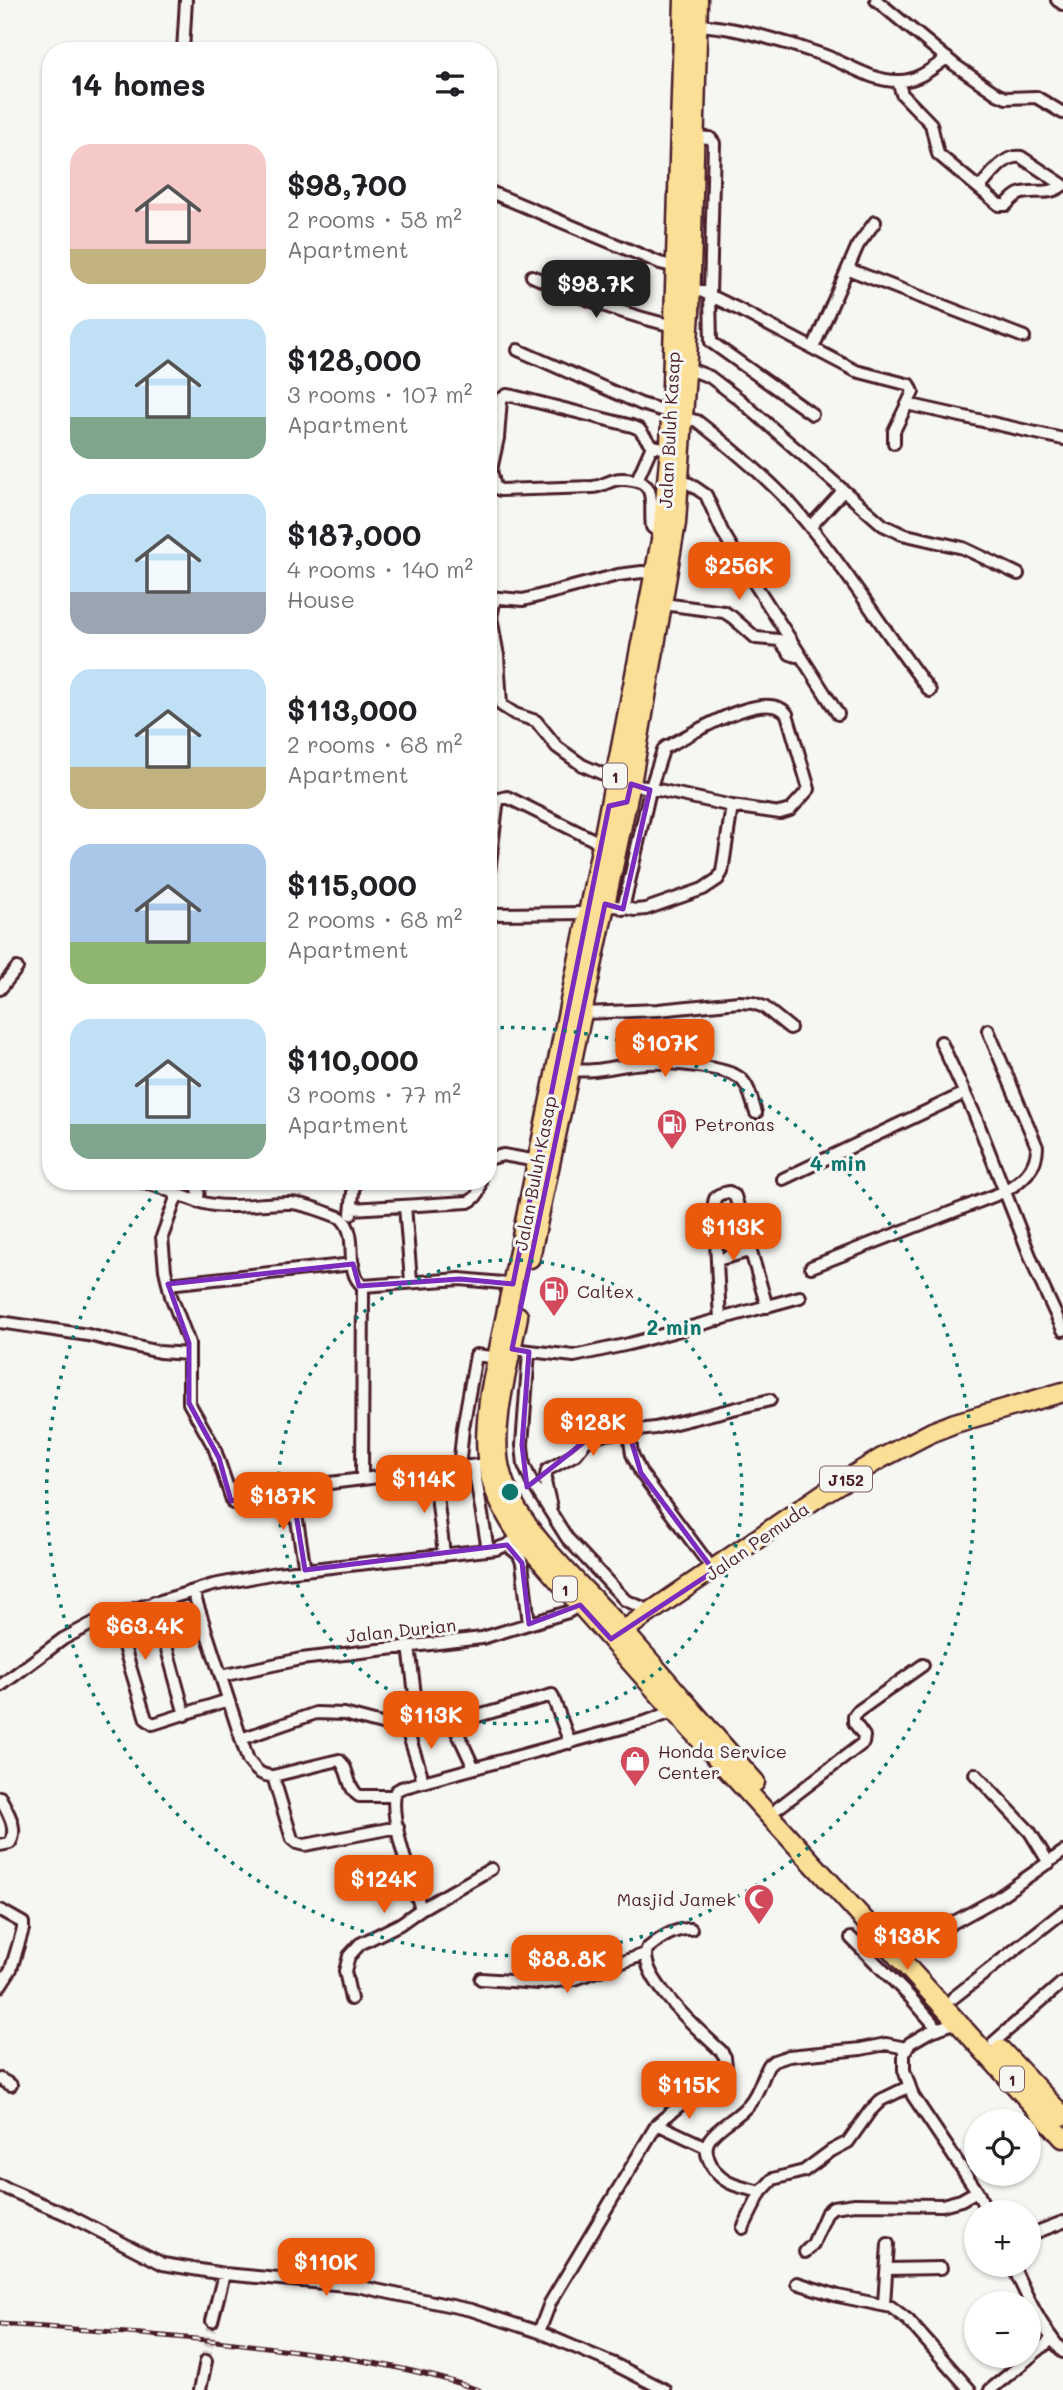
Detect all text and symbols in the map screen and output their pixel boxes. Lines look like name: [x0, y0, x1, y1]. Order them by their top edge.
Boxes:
text: 14 homes: [70, 64, 206, 104]
icon: filters: [431, 65, 469, 103]
text: $98,700: [287, 164, 407, 204]
icon: home: [126, 172, 210, 256]
text: 2 rooms · 58 m²: [287, 204, 462, 234]
text: Apartment: [287, 234, 409, 264]
pin: $98.7K: [539, 260, 653, 320]
text: $98.7K: [557, 268, 635, 298]
text: $128,000: [287, 339, 421, 379]
icon: home: [126, 347, 210, 431]
street label: Jalan Buluh Kasap: [653, 351, 685, 509]
text: 3 rooms · 107 m²: [287, 379, 473, 409]
text: Apartment: [287, 409, 409, 439]
text: $187,000: [287, 514, 421, 554]
icon: home: [126, 522, 210, 606]
pin: $256K: [690, 542, 788, 602]
text: $256K: [704, 550, 774, 580]
text: 4 rooms · 140 m²: [287, 554, 473, 584]
text: House: [287, 584, 355, 614]
text: $113,000: [287, 689, 417, 729]
icon: home: [126, 697, 210, 781]
text: 2 rooms · 68 m²: [287, 729, 462, 759]
text: Apartment: [287, 759, 409, 789]
road number: 1: [603, 764, 627, 789]
text: $115,000: [287, 864, 417, 904]
icon: home: [126, 872, 210, 956]
text: 2 rooms · 68 m²: [287, 904, 462, 934]
text: Apartment: [287, 934, 409, 964]
pin: $107K: [616, 1020, 714, 1079]
text: $107K: [631, 1027, 699, 1057]
text: $110,000: [287, 1039, 419, 1079]
icon: home: [126, 1047, 210, 1131]
text: 3 rooms · 77 m²: [287, 1079, 461, 1109]
street label: Jalan Buluh Kasap: [508, 1094, 562, 1252]
fuel station icon: Petronas: [655, 1107, 689, 1151]
text: Apartment: [287, 1109, 409, 1139]
place label: Petronas: [695, 1112, 775, 1136]
text: 4 min: [810, 1149, 866, 1176]
pin: $113K: [684, 1204, 782, 1263]
text: $113K: [701, 1211, 765, 1241]
fuel station icon: Caltex: [537, 1274, 571, 1318]
place label: Caltex: [577, 1279, 634, 1303]
text: 2 min: [646, 1313, 702, 1340]
pin: $128K: [544, 1398, 642, 1458]
text: $128K: [560, 1406, 626, 1436]
pin: $114K: [375, 1456, 473, 1515]
text: $114K: [392, 1463, 456, 1493]
road number: J152: [820, 1466, 872, 1492]
pin: $187K: [234, 1472, 332, 1532]
text: $187K: [250, 1480, 316, 1510]
centre of rings: [498, 1480, 522, 1504]
street label: Jalan Pemuda: [700, 1496, 814, 1586]
road number: 1: [553, 1576, 577, 1602]
pin: $63.4K: [88, 1602, 202, 1662]
text: $63.4K: [106, 1610, 184, 1640]
street label: Jalan Durian: [345, 1612, 457, 1648]
pin: $113K: [382, 1692, 480, 1751]
text: $113K: [399, 1699, 463, 1729]
place label: Honda Service Center: [658, 1739, 787, 1784]
shop icon: Honda Service Center: [618, 1744, 652, 1788]
pin: $124K: [335, 1856, 433, 1915]
text: $124K: [351, 1863, 417, 1893]
mosque icon: Masjid Jamek: [742, 1882, 776, 1926]
place label: Masjid Jamek: [617, 1887, 736, 1911]
pin: $138K: [858, 1912, 956, 1972]
text: $138K: [873, 1920, 941, 1950]
pin: $88.8K: [510, 1936, 624, 1995]
text: $88.8K: [527, 1943, 607, 1973]
pin: $115K: [640, 2062, 738, 2121]
road number: 1: [1000, 2066, 1024, 2092]
text: $115K: [657, 2069, 721, 2099]
map controls: [964, 2109, 1041, 2368]
button: locate: [964, 2109, 1041, 2186]
button: +: [964, 2200, 1041, 2277]
pin: $110K: [277, 2238, 375, 2298]
text: $110K: [294, 2246, 358, 2276]
button: −: [964, 2291, 1041, 2368]

